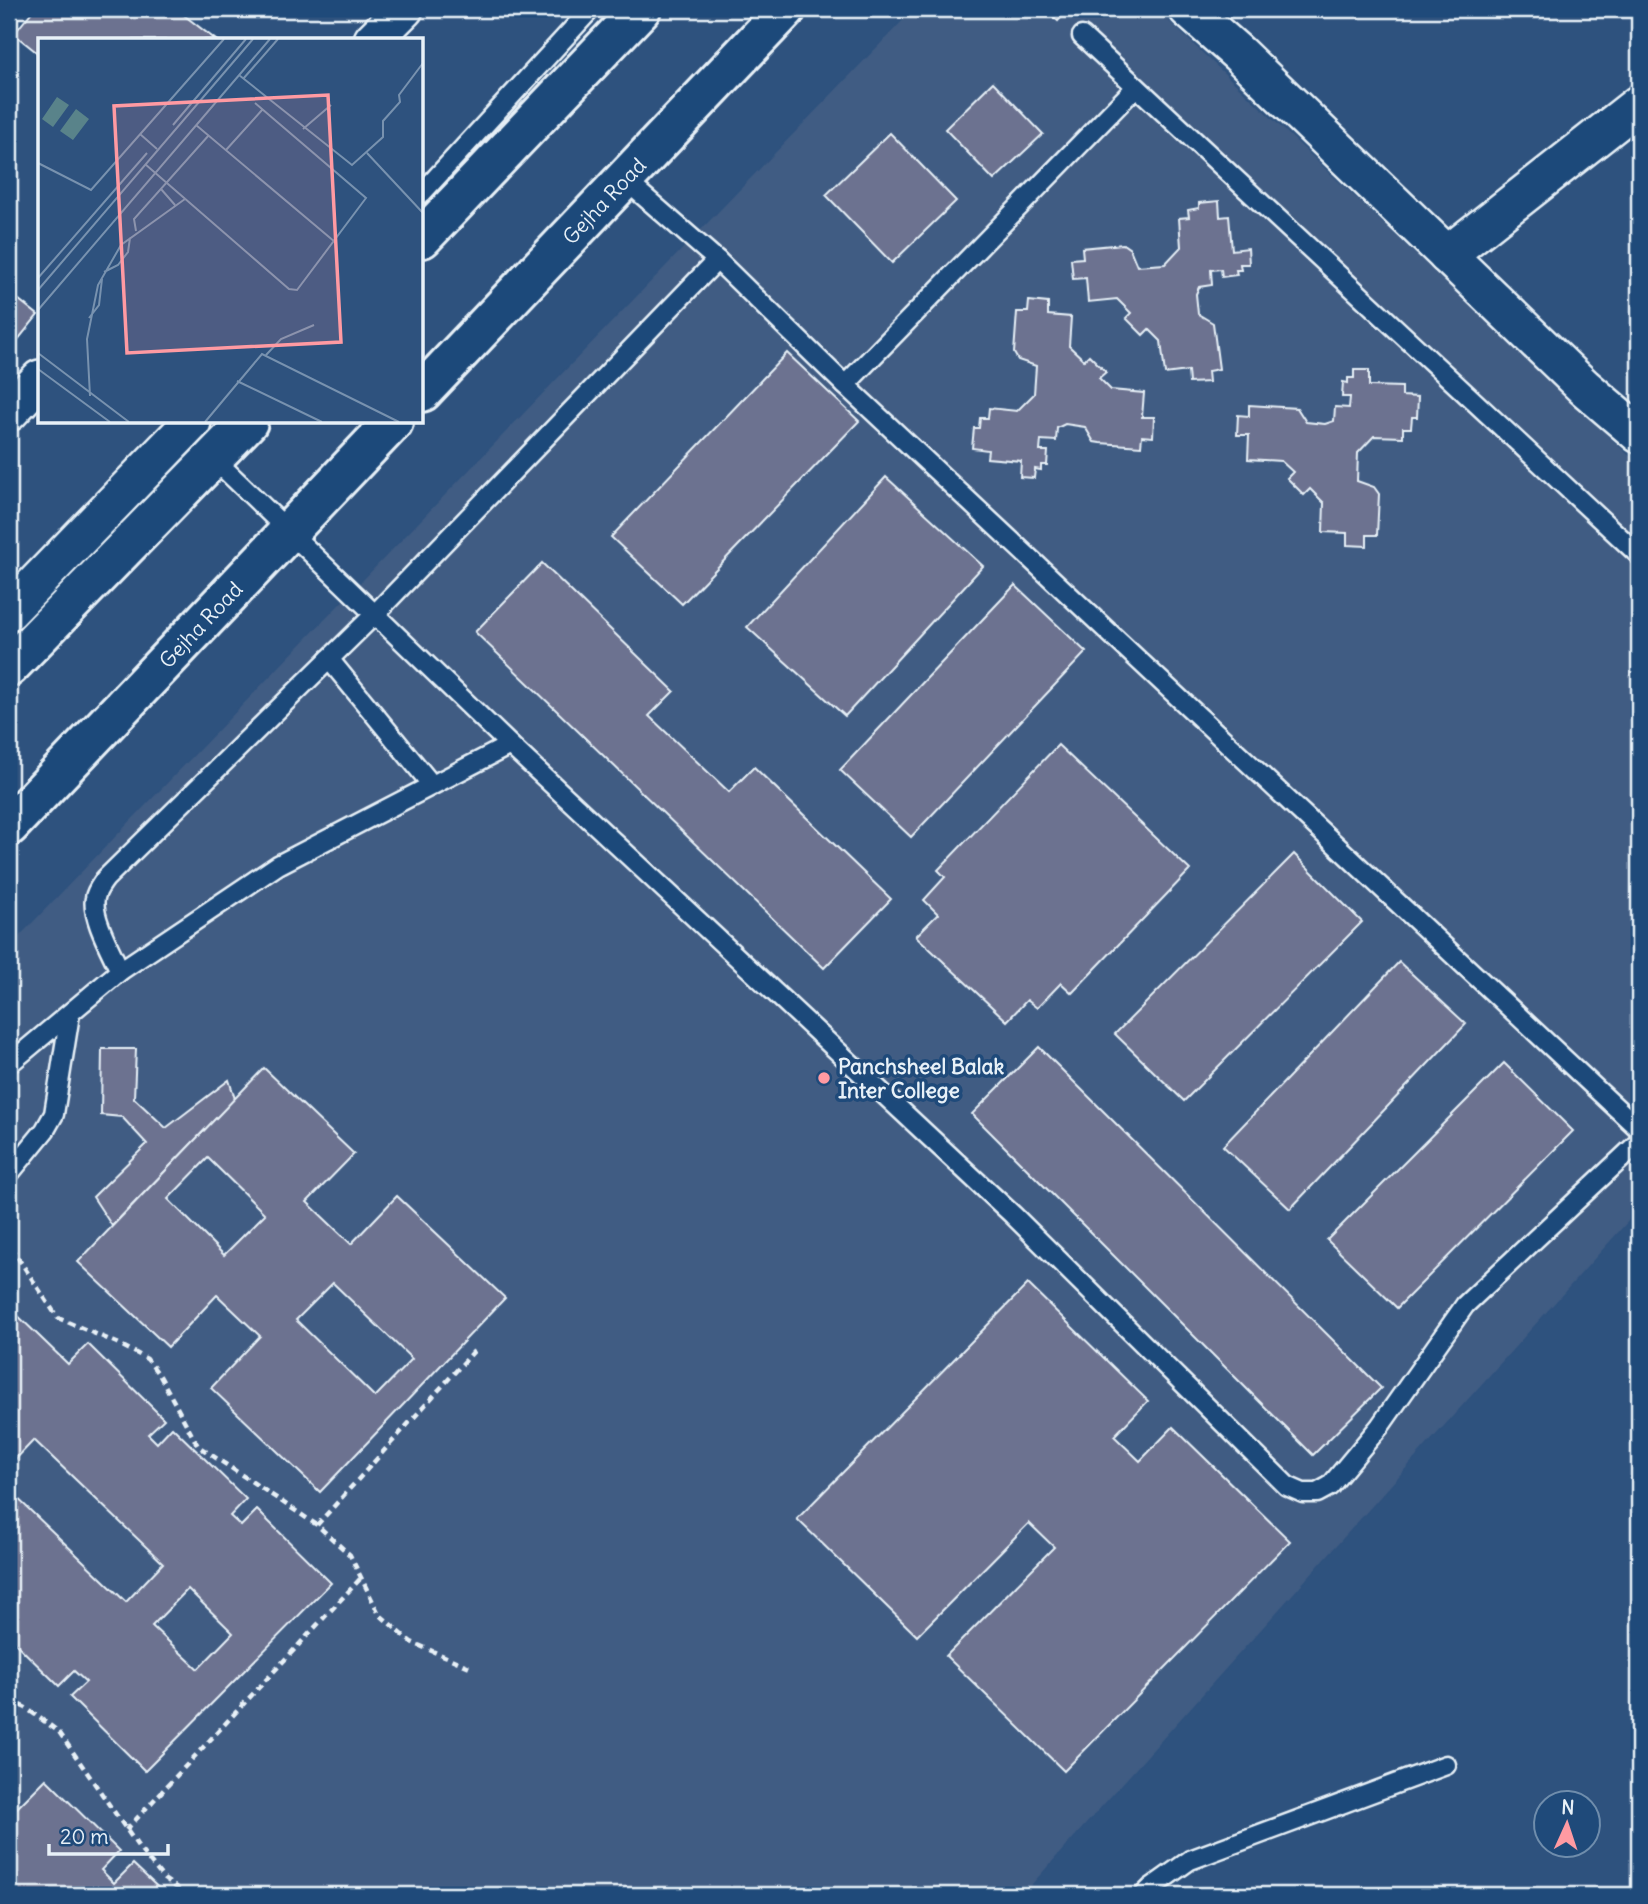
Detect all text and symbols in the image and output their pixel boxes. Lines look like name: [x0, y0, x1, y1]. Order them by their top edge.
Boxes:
inset map: [38, 38, 424, 424]
street label: Gejha Road: [556, 152, 651, 250]
street label: Gejha Road: [153, 575, 248, 674]
place label: Panchsheel Balak Inter College: [838, 1053, 1005, 1104]
marker: Panchsheel Balak Inter College: [816, 1070, 832, 1086]
north arrow: [1532, 1788, 1602, 1858]
text: N: [1561, 1795, 1575, 1819]
scale bar: [49, 1813, 168, 1857]
text: 20 m: [60, 1823, 109, 1850]

